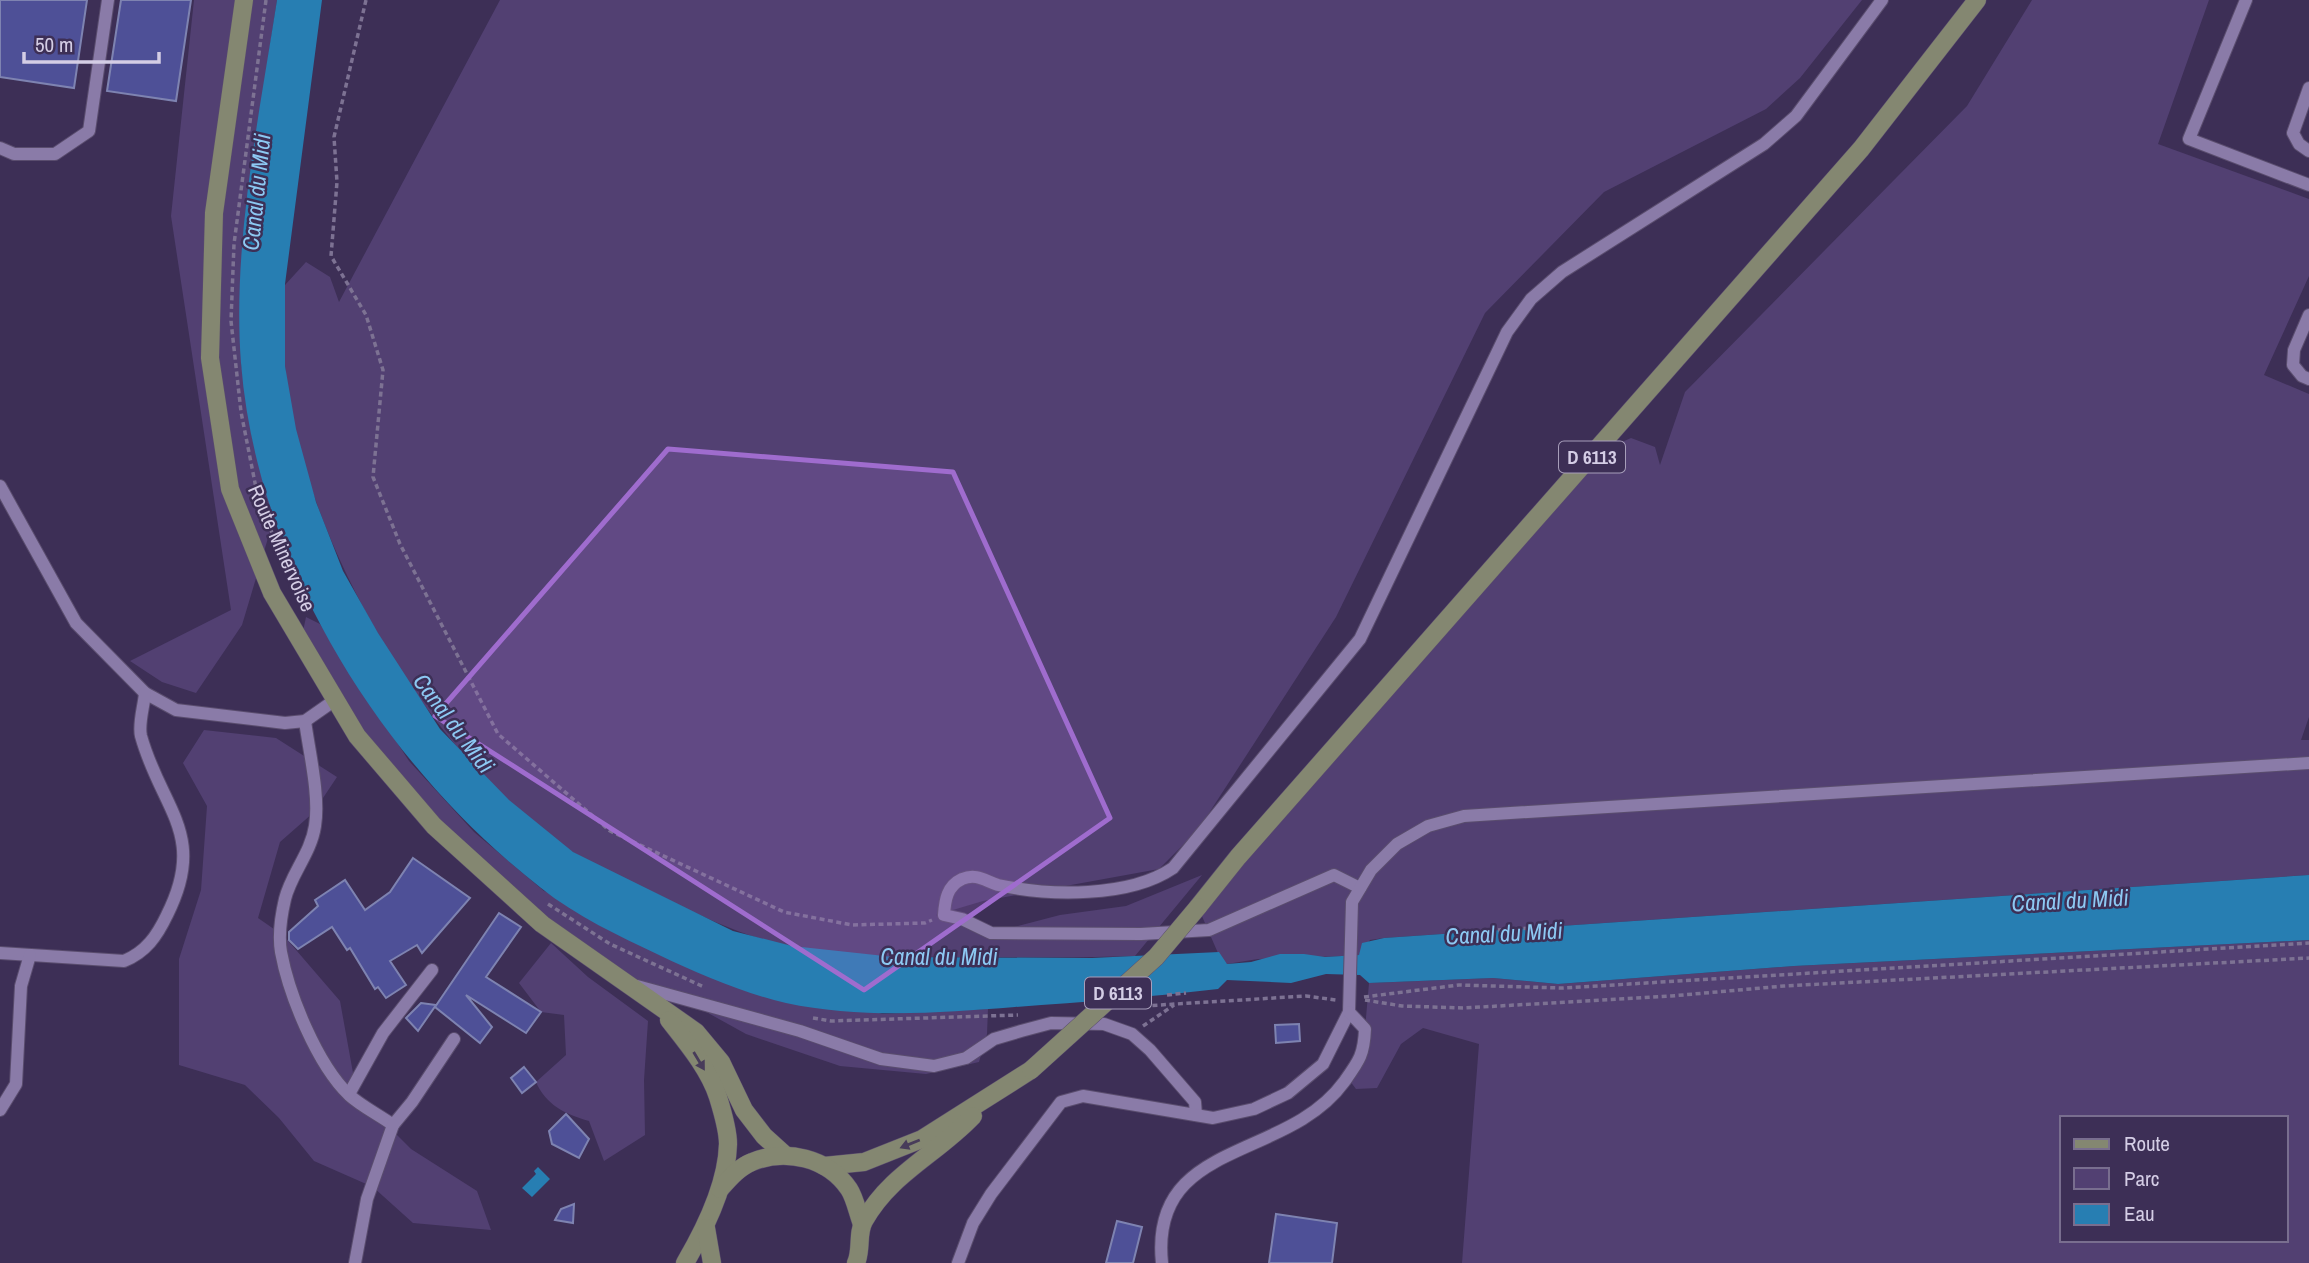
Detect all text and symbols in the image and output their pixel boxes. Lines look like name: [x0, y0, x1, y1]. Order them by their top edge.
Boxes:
scale bar: [24, 21, 159, 65]
text: 50 m: [35, 30, 73, 59]
water label: Canal du Midi: [234, 131, 278, 252]
road number: D 6113: [1559, 442, 1625, 472]
street label: Route Minervoise: [241, 480, 323, 616]
water label: Canal du Midi: [406, 667, 502, 780]
water label: Canal du Midi: [2011, 881, 2130, 919]
water label: Canal du Midi: [1445, 914, 1564, 952]
water label: Canal du Midi: [880, 941, 998, 972]
road number: D 6113: [1085, 978, 1151, 1009]
one-way arrow: [693, 1052, 705, 1071]
legend: [2060, 1116, 2288, 1242]
text: Route: [2124, 1129, 2170, 1158]
one-way arrow: [900, 1138, 921, 1149]
text: Parc: [2124, 1164, 2159, 1193]
text: Eau: [2124, 1199, 2155, 1228]

